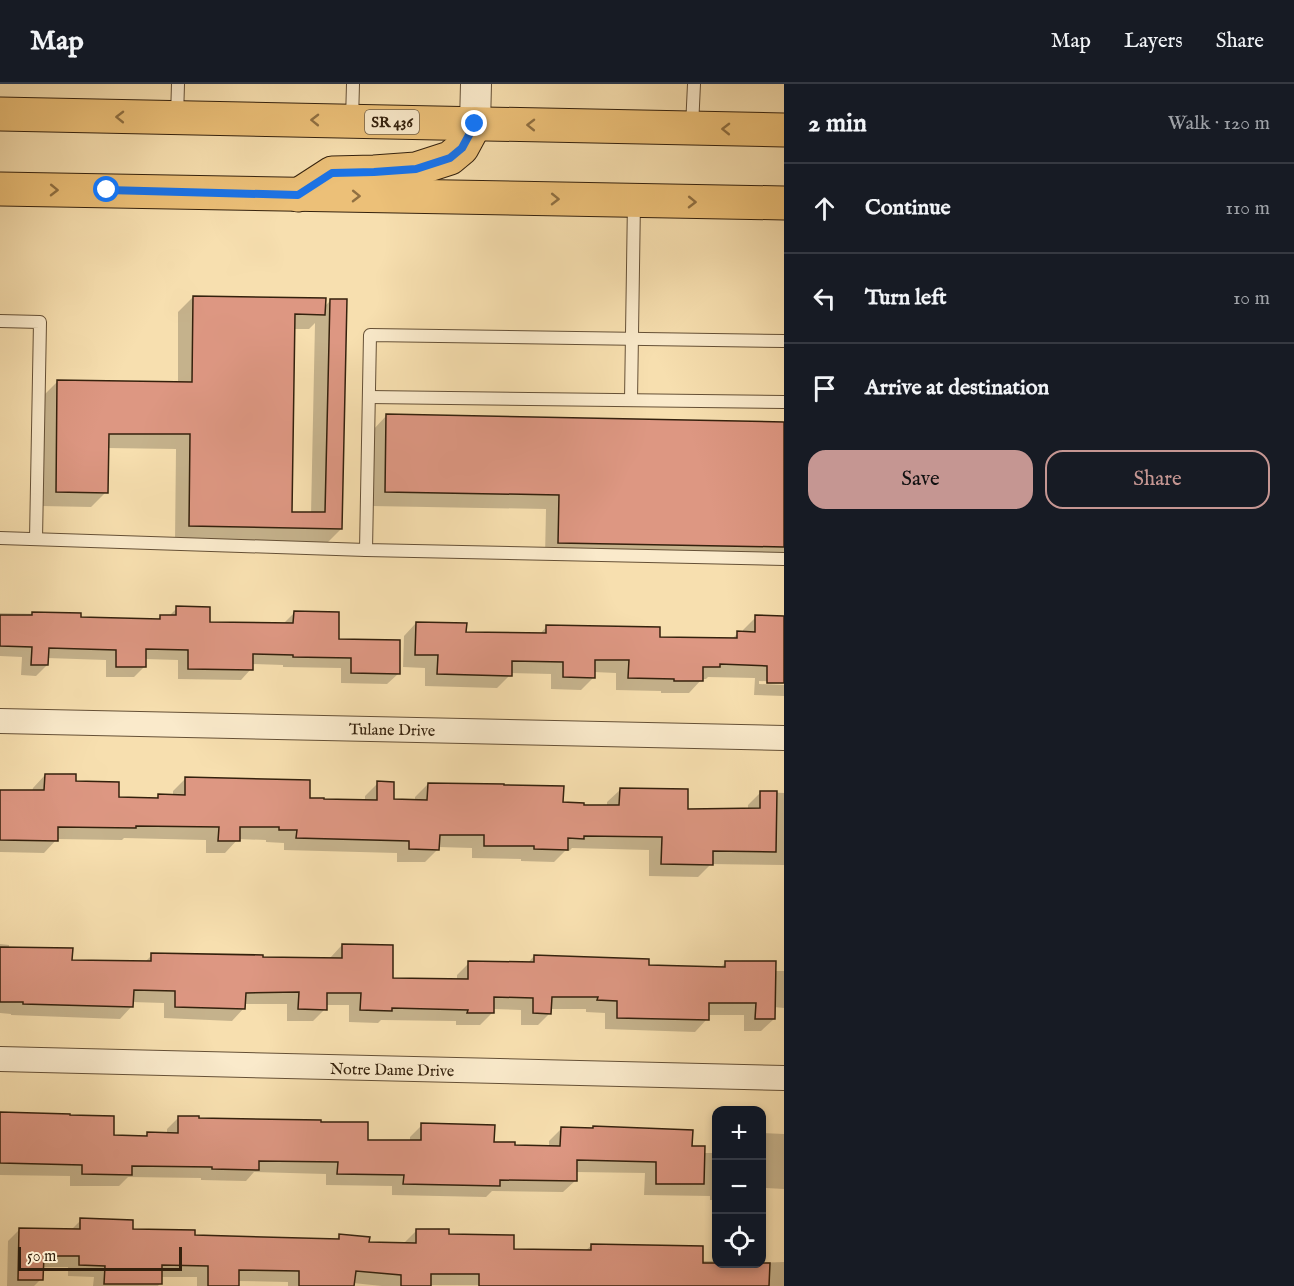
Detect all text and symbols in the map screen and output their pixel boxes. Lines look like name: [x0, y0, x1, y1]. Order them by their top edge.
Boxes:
text: Map: [30, 24, 84, 59]
text: Map: [1051, 28, 1091, 55]
text: Layers: [1124, 28, 1183, 55]
text: Share: [1216, 28, 1264, 55]
text: 2 min: [808, 107, 867, 140]
one-way arrow: [115, 110, 124, 123]
road number: SR 436: [365, 110, 419, 134]
route end: [461, 110, 487, 136]
text: Walk · 120 m: [1168, 111, 1270, 136]
one-way arrow: [310, 114, 319, 127]
one-way arrow: [526, 119, 535, 131]
one-way arrow: [721, 123, 730, 135]
route start: [93, 176, 119, 202]
one-way arrow: [49, 183, 58, 196]
one-way arrow: [352, 190, 361, 202]
icon: ahead: [808, 192, 841, 225]
one-way arrow: [550, 193, 559, 206]
text: Continue: [865, 194, 951, 222]
one-way arrow: [688, 196, 697, 208]
text: 110 m: [1226, 196, 1270, 221]
icon: left: [808, 282, 841, 315]
text: Turn left: [865, 284, 947, 312]
text: 10 m: [1233, 286, 1270, 311]
icon: arrive: [808, 372, 841, 405]
text: Arrive at destination: [865, 374, 1049, 402]
button: Save: [808, 450, 1033, 509]
button: Share: [1045, 450, 1270, 509]
street label: Tulane Drive: [349, 720, 435, 742]
street label: Notre Dame Drive: [330, 1060, 454, 1082]
map controls: [712, 1106, 766, 1268]
button: +: [712, 1106, 766, 1160]
button: −: [712, 1160, 766, 1214]
button: locate: [712, 1214, 766, 1268]
scale bar: [18, 1244, 182, 1272]
text: 50 m: [27, 1247, 56, 1267]

